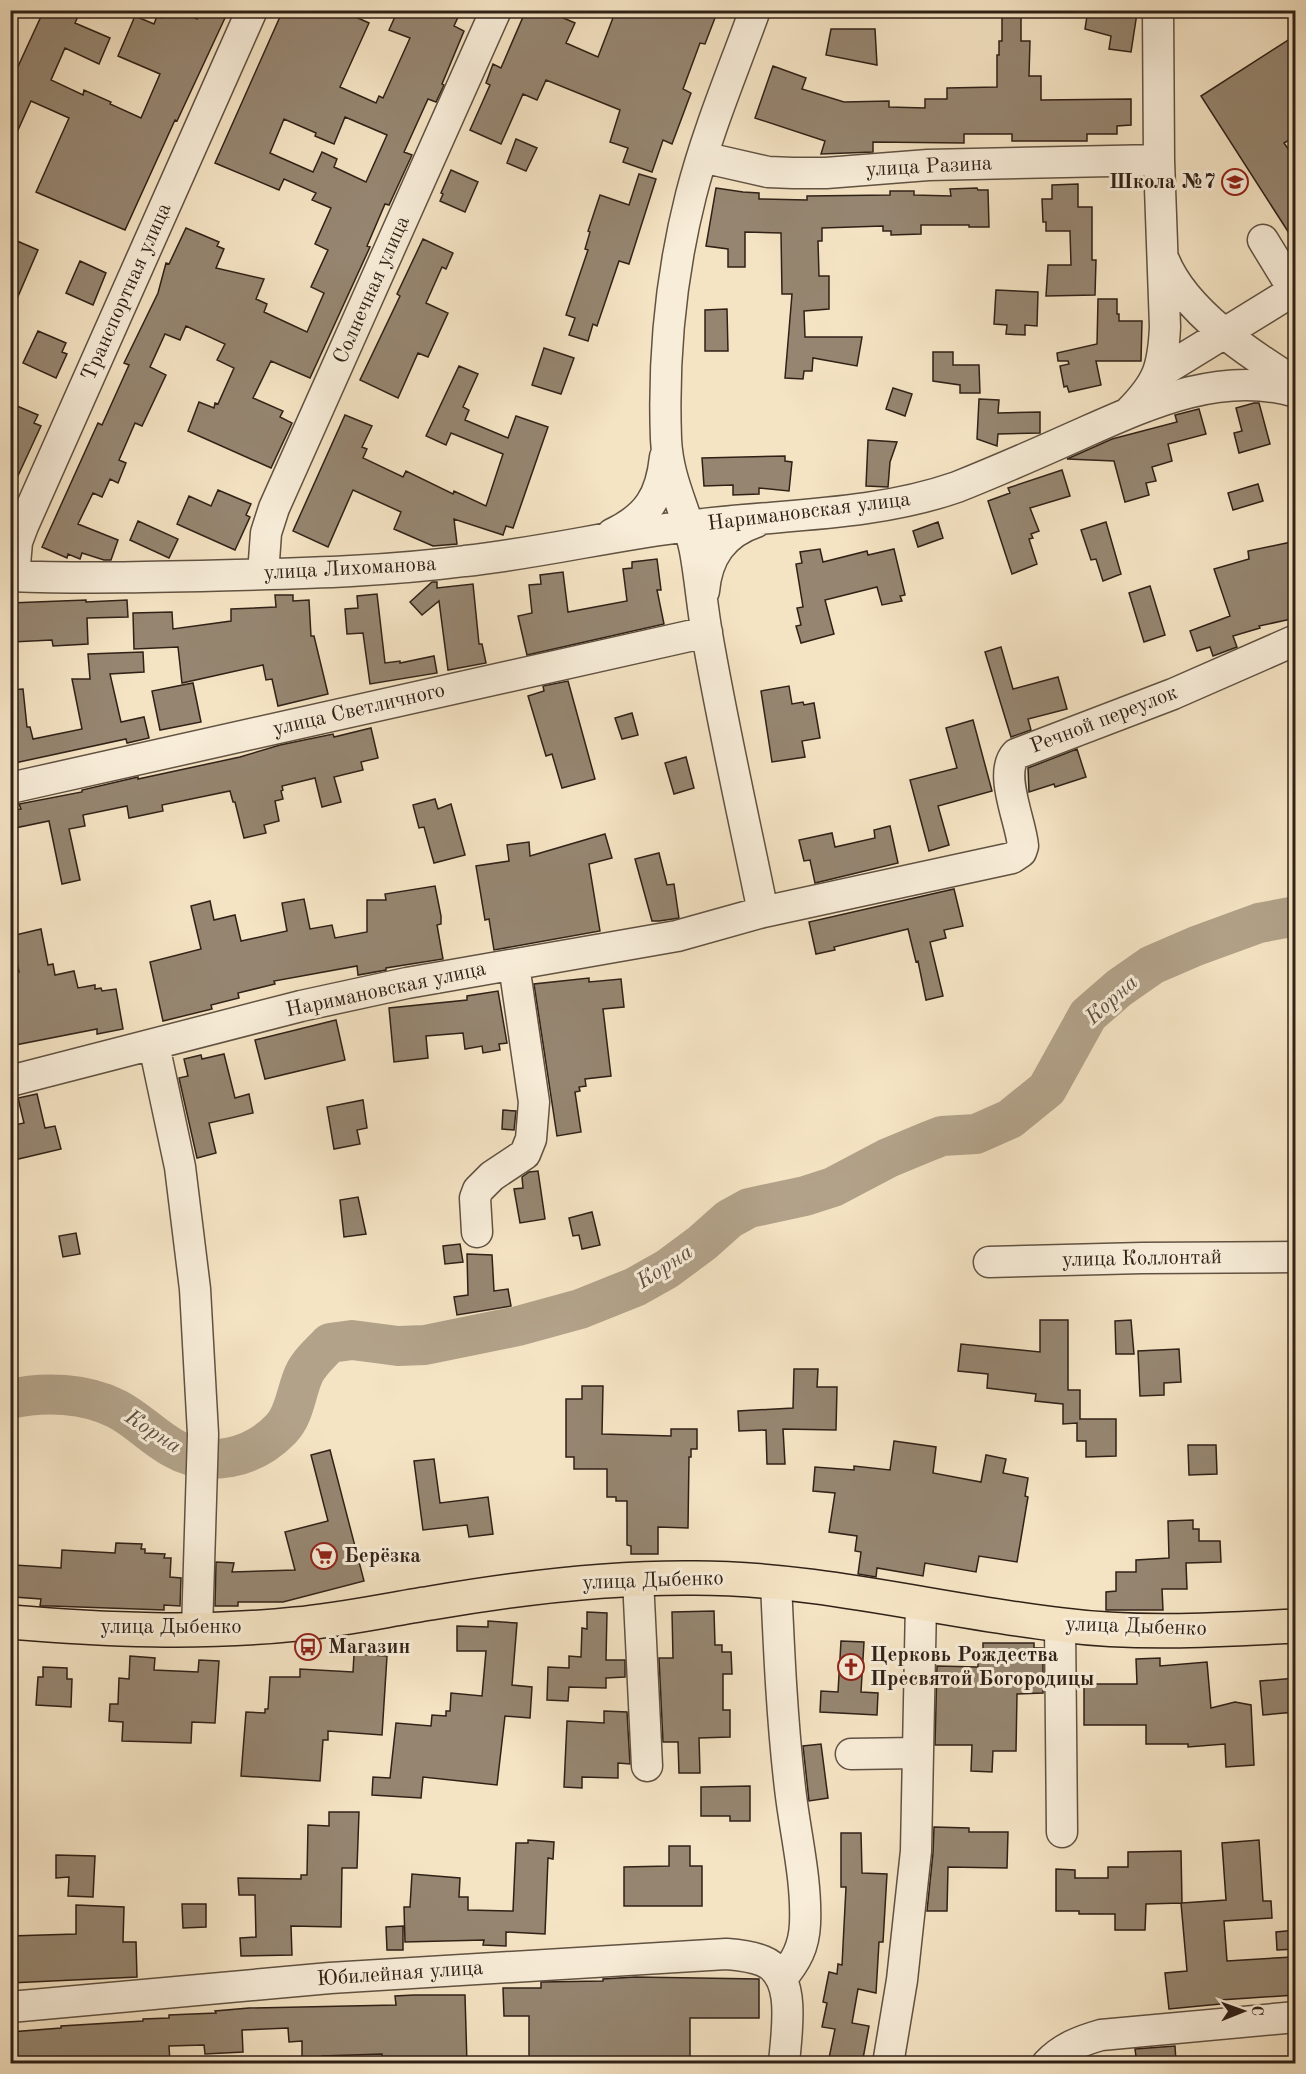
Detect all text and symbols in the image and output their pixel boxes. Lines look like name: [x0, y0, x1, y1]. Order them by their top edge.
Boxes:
street label: улица Разина: [865, 153, 993, 181]
school or university icon: Школа №7: [1220, 167, 1250, 197]
place label: Школа №7: [1109, 172, 1216, 193]
street label: Транспортная улица: [78, 200, 176, 384]
street label: Солнечная улица: [330, 213, 414, 367]
street label: Наримановская улица: [706, 489, 912, 535]
street label: улица Лихоманова: [263, 554, 437, 584]
street label: улица Светличного: [271, 680, 447, 740]
street label: Речной переулок: [1028, 682, 1181, 758]
street label: Наримановская улица: [284, 959, 488, 1021]
water label: Корна: [1081, 971, 1142, 1030]
water label: Корна: [632, 1241, 697, 1294]
street label: улица Коллонтай: [1062, 1247, 1222, 1271]
water label: Корна: [120, 1405, 185, 1458]
supermarket icon: Берёзка: [309, 1541, 339, 1571]
place label: Берёзка: [344, 1546, 421, 1567]
street label: улица Дыбенко: [582, 1568, 724, 1594]
street label: улица Дыбенко: [1065, 1614, 1207, 1640]
street label: улица Дыбенко: [100, 1617, 242, 1638]
bus stop icon: Магазин: [293, 1632, 323, 1662]
place label: Магазин: [328, 1637, 410, 1658]
place label: Церковь Рождества Пресвятой Богородицы: [870, 1645, 1094, 1690]
church icon: Церковь Рождества Пресвятой Богородицы: [836, 1652, 866, 1682]
street label: Юбилейная улица: [316, 1958, 484, 1990]
north arrow: [1213, 1981, 1273, 2041]
text: С: [1248, 2005, 1264, 2016]

